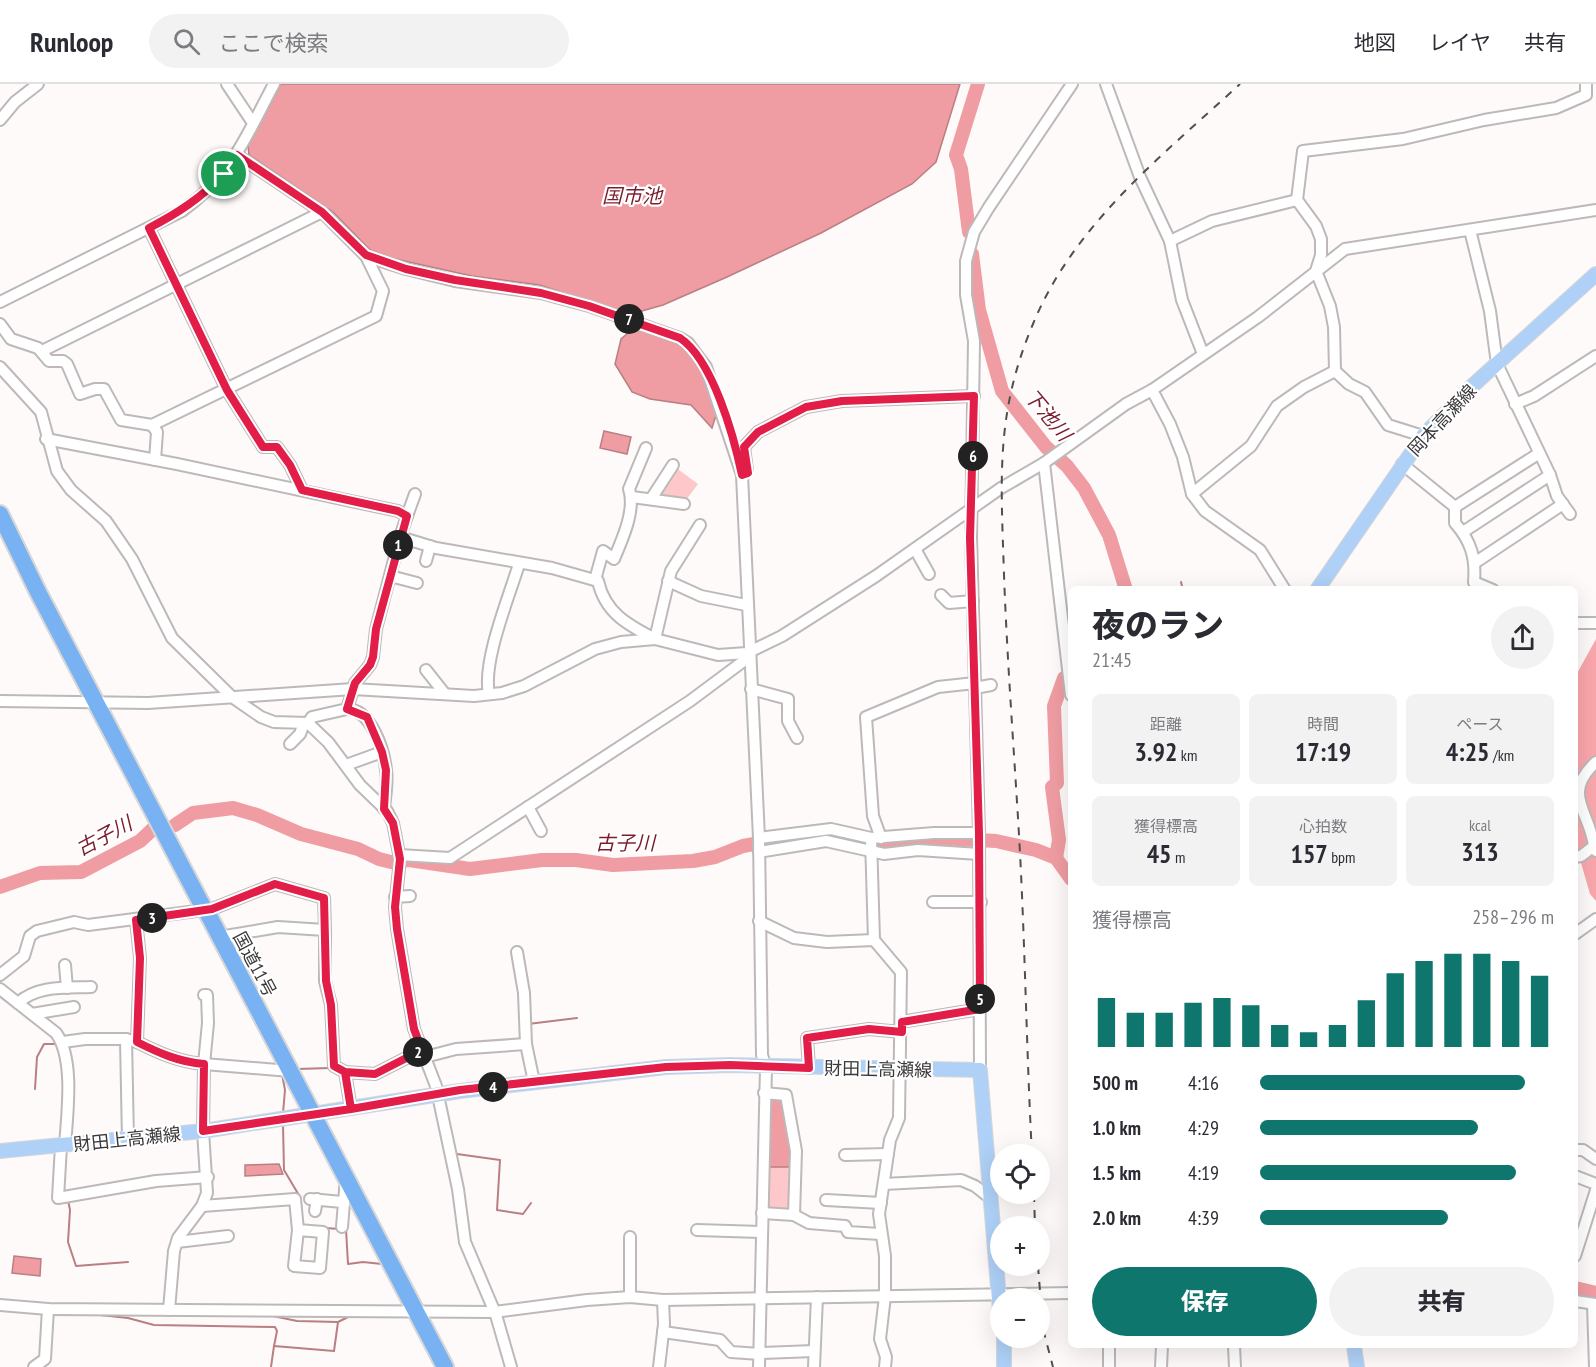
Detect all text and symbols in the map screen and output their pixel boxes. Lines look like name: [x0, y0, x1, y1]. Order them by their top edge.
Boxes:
search box: [149, 14, 569, 68]
text: Runloop: [30, 23, 113, 60]
icon: search: [170, 25, 203, 58]
text: ここで検索: [218, 29, 328, 57]
text: 地図: [1354, 29, 1396, 56]
text: レイヤ: [1429, 29, 1491, 56]
text: 共有: [1524, 29, 1566, 56]
pin: [198, 148, 249, 199]
icon: arrive: [207, 157, 240, 190]
water label: 国市池: [602, 183, 664, 209]
pin: 7: [614, 304, 644, 334]
text: 7: [625, 309, 633, 329]
street label: 岡本高瀬線: [1403, 379, 1481, 461]
water label: 下池川: [1019, 384, 1079, 448]
pin: 6: [958, 441, 988, 471]
text: 6: [969, 446, 977, 466]
pin: 1: [383, 530, 413, 560]
text: 1: [394, 535, 402, 555]
text: 夜のラン: [1092, 603, 1224, 646]
button: share: [1491, 606, 1554, 669]
text: 21:45: [1092, 647, 1132, 673]
text: 距離: [1150, 714, 1182, 734]
text: 時間: [1307, 714, 1339, 734]
text: ペース: [1456, 714, 1504, 734]
text: 3.92: [1135, 735, 1177, 768]
text: 17:19: [1295, 735, 1351, 768]
text: 4:25: [1446, 735, 1490, 768]
text: km: [1177, 745, 1197, 765]
text: /km: [1490, 745, 1514, 765]
water label: 古子川: [71, 809, 138, 862]
text: kcal: [1469, 815, 1491, 835]
text: 獲得標高: [1134, 816, 1198, 836]
text: 心拍数: [1299, 816, 1347, 836]
water label: 古子川: [595, 830, 657, 856]
text: 313: [1461, 835, 1499, 868]
text: 45: [1147, 837, 1172, 870]
text: 157: [1290, 837, 1328, 870]
text: m: [1172, 847, 1185, 867]
text: bpm: [1328, 847, 1356, 867]
pin: 3: [137, 903, 167, 933]
text: 258–296 m: [1472, 904, 1554, 930]
text: 獲得標高: [1092, 907, 1172, 933]
text: 3: [148, 908, 156, 928]
street label: 国道11号: [228, 928, 282, 1000]
pin: 5: [965, 984, 995, 1014]
text: 5: [976, 989, 984, 1009]
pin: 2: [403, 1037, 433, 1067]
text: 2: [414, 1042, 422, 1062]
street label: 財田上高瀬線: [824, 1057, 932, 1081]
text: 500 m: [1092, 1070, 1138, 1096]
text: 4:16: [1188, 1070, 1219, 1096]
pin: 4: [478, 1072, 508, 1102]
text: 4: [489, 1077, 497, 1097]
text: 1.0 km: [1092, 1115, 1141, 1141]
text: 4:29: [1188, 1115, 1219, 1141]
street label: 財田上高瀬線: [72, 1122, 182, 1156]
map controls: [990, 1144, 1050, 1348]
button: locate: [990, 1144, 1050, 1204]
text: 1.5 km: [1092, 1160, 1141, 1186]
text: 4:19: [1188, 1160, 1219, 1186]
text: 2.0 km: [1092, 1205, 1141, 1231]
text: 4:39: [1188, 1205, 1219, 1231]
button: +: [990, 1216, 1050, 1276]
button: 保存: [1092, 1267, 1317, 1336]
button: 共有: [1329, 1267, 1554, 1336]
button: −: [990, 1288, 1050, 1348]

